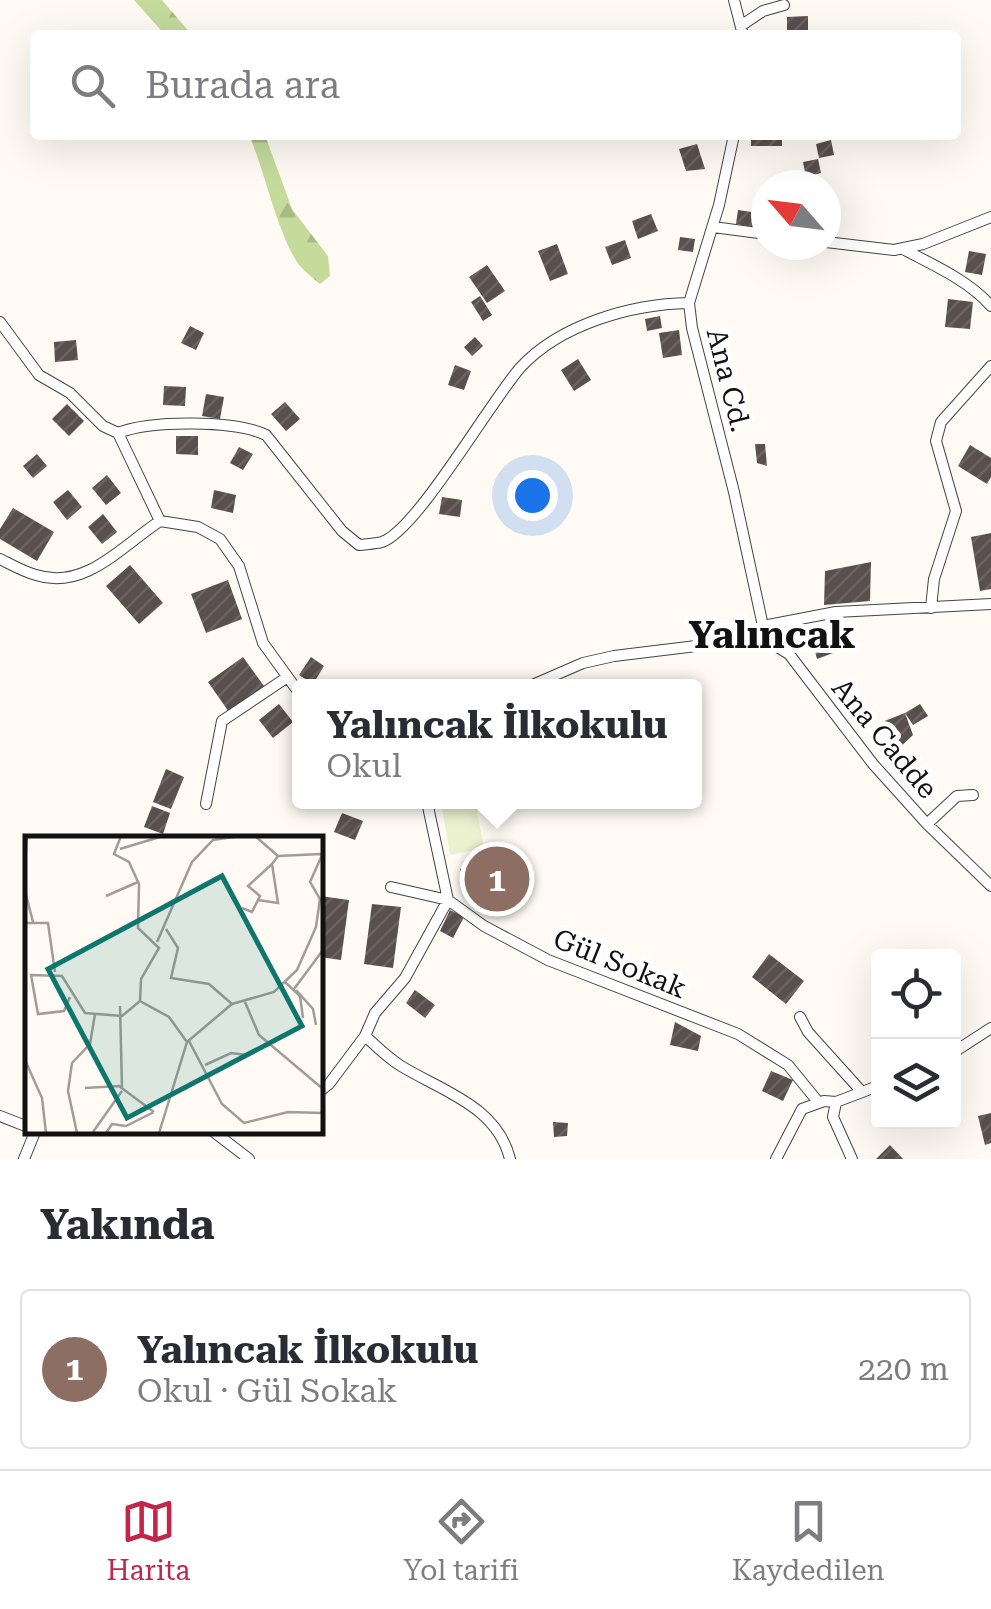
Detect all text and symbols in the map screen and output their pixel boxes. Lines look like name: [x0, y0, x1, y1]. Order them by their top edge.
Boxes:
search box: [30, 30, 961, 140]
icon: search: [65, 58, 120, 113]
text: Burada ara: [145, 63, 340, 107]
north arrow: [751, 170, 841, 260]
street label: Ana Cd.: [700, 325, 757, 435]
your location: [507, 470, 558, 521]
district label: Yalıncak: [689, 613, 855, 657]
street label: Ana Cadde: [825, 672, 944, 805]
popup: [292, 679, 702, 809]
text: Yalıncak İlkokulu: [326, 703, 668, 747]
text: Okul: [326, 747, 402, 785]
inset map: [25, 836, 322, 1134]
pin: 1: [464, 842, 530, 916]
street label: Gül Sokak: [549, 922, 691, 1005]
map controls: [871, 949, 961, 1129]
button: locate: [871, 949, 961, 1039]
button: layers: [871, 1039, 961, 1129]
text: Yakında: [40, 1200, 214, 1249]
text: Yalıncak İlkokulu: [137, 1328, 478, 1372]
text: 1: [66, 1350, 83, 1388]
text: 220 m: [858, 1350, 949, 1388]
text: Okul · Gül Sokak: [137, 1372, 397, 1410]
tab: Harita: [106, 1494, 191, 1587]
tab: Yol tarifi: [403, 1494, 519, 1587]
tab: Kaydedilen: [732, 1494, 885, 1587]

